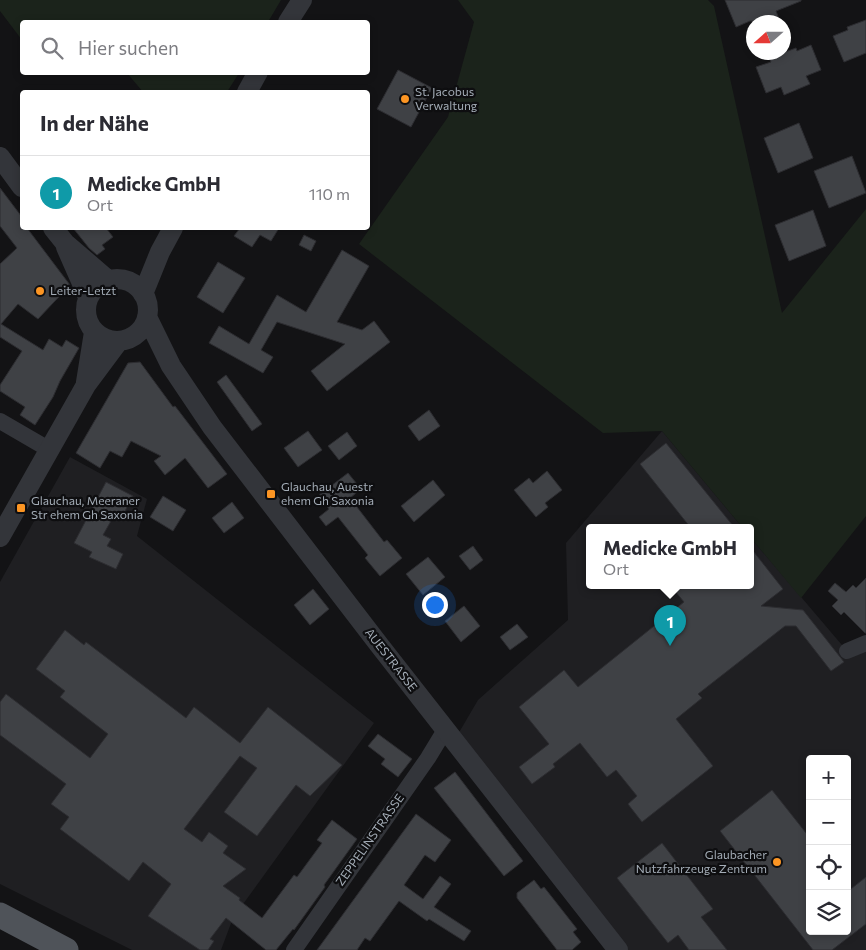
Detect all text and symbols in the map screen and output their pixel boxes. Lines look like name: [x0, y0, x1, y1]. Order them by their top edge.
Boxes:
north arrow: [746, 15, 791, 60]
search box: [20, 20, 370, 75]
icon: search: [38, 34, 66, 62]
text: Hier suchen: [78, 36, 179, 59]
place label: St. Jacobus Verwaltung: [415, 84, 478, 112]
marker: St. Jacobus Verwaltung: [399, 93, 411, 105]
text: In der Nähe: [40, 110, 149, 135]
text: Medicke GmbH: [87, 172, 221, 195]
text: 1: [52, 184, 60, 203]
text: 110 m: [309, 184, 350, 203]
text: Ort: [87, 195, 113, 214]
place label: Leiter-Letzt: [50, 283, 116, 297]
marker: Leiter-Letzt: [34, 285, 46, 297]
place label: Glauchau, Auestr ehem Gh Saxonia: [281, 479, 374, 507]
marker: Glauchau, Auestr ehem Gh Saxonia: [265, 488, 277, 500]
place label: Glauchau, Meeraner Str ehem Gh Saxonia: [31, 493, 143, 521]
marker: Glauchau, Meeraner Str ehem Gh Saxonia: [15, 502, 27, 514]
popup: [586, 524, 754, 589]
text: Medicke GmbH: [603, 536, 737, 559]
text: Ort: [603, 559, 629, 578]
your location: [422, 592, 448, 618]
pin: 1: [654, 605, 686, 646]
street label: AUESTRASSE: [363, 625, 421, 694]
map controls: [806, 755, 851, 935]
button: +: [806, 755, 851, 800]
street label: ZEPPELINSTRASSE: [332, 791, 406, 888]
button: −: [806, 800, 851, 845]
button: locate: [806, 845, 851, 890]
place label: Glaubacher Nutzfahrzeuge Zentrum: [636, 847, 767, 875]
marker: Glaubacher Nutzfahrzeuge Zentrum: [771, 856, 783, 868]
button: layers: [806, 890, 851, 935]

